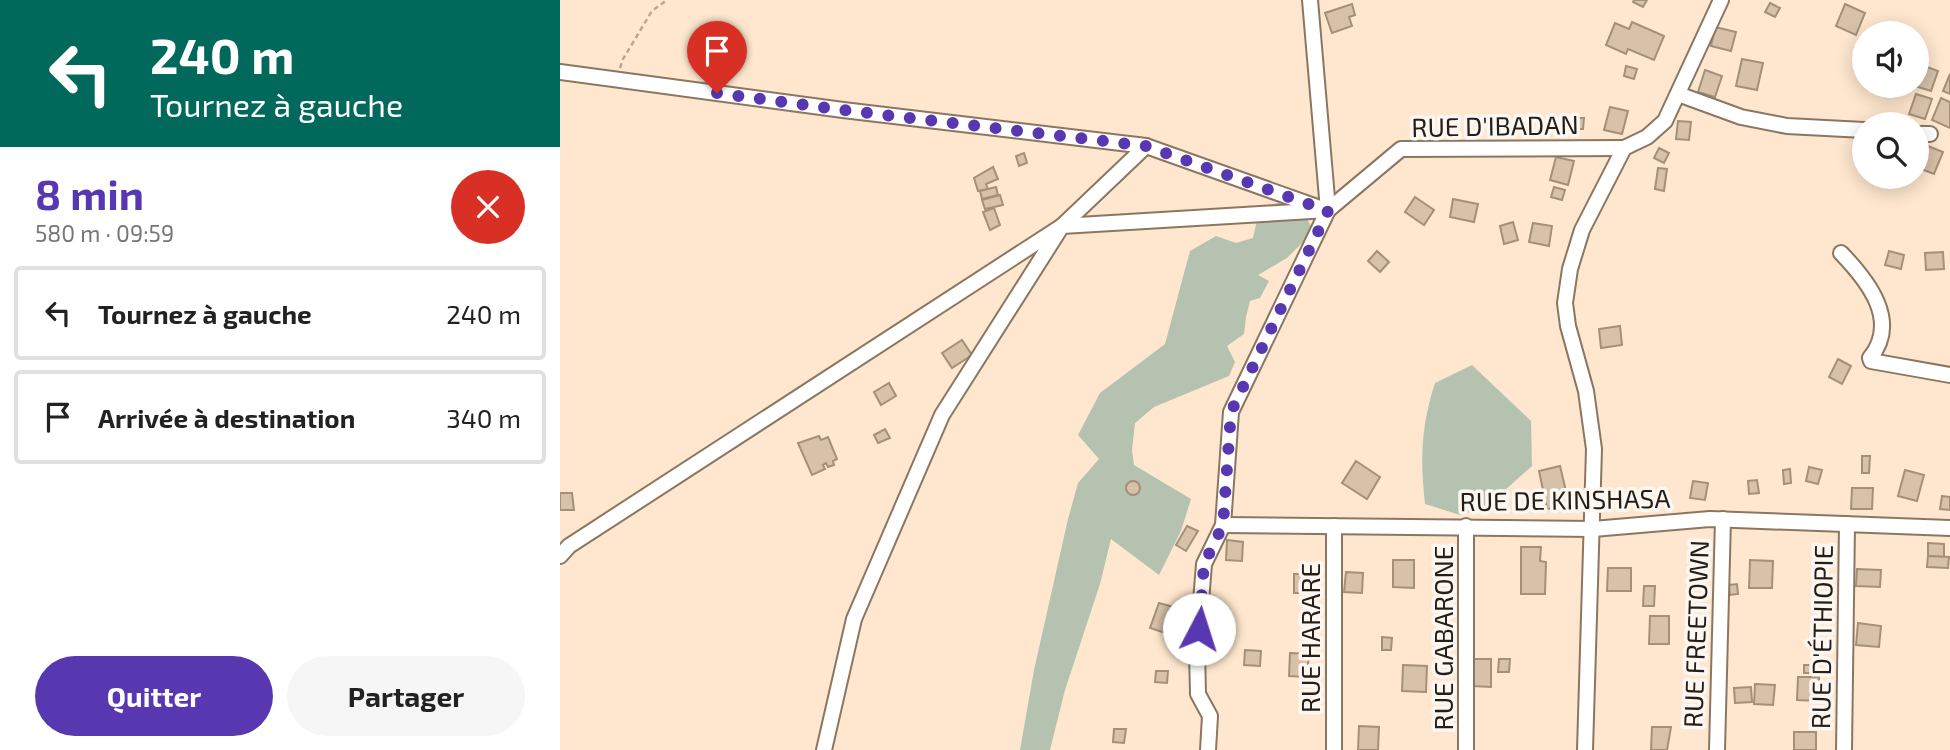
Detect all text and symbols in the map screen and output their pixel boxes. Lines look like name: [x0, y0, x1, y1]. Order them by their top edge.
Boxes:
pin: [687, 21, 747, 93]
map controls: [1852, 21, 1929, 189]
button: sound: [1852, 21, 1929, 98]
text: 240 m: [150, 25, 294, 84]
icon: left: [35, 28, 126, 119]
icon: arrive: [698, 32, 736, 70]
text: Tournez à gauche: [150, 85, 403, 123]
street label: RUE D'IBADAN: [1411, 108, 1579, 142]
button: search: [1852, 112, 1929, 189]
text: 8 min: [35, 168, 144, 218]
button: close: [451, 170, 525, 244]
text: 580 m · 09:59: [35, 219, 174, 247]
icon: left: [39, 294, 77, 332]
text: Tournez à gauche: [98, 298, 312, 329]
text: 240 m: [446, 298, 521, 329]
icon: arrive: [39, 398, 77, 436]
text: Arrivée à destination: [98, 402, 355, 433]
text: 340 m: [446, 402, 521, 433]
street label: RUE DE KINSHASA: [1459, 482, 1671, 516]
street label: RUE FREETOWN: [1676, 539, 1714, 729]
street label: RUE D'ÉTHIOPIE: [1804, 545, 1838, 729]
street label: RUE GABARONE: [1427, 546, 1458, 730]
street label: RUE HARARE: [1294, 563, 1325, 713]
position arrow: [1162, 592, 1236, 666]
button: Quitter: [35, 656, 273, 736]
button: Partager: [287, 656, 525, 736]

